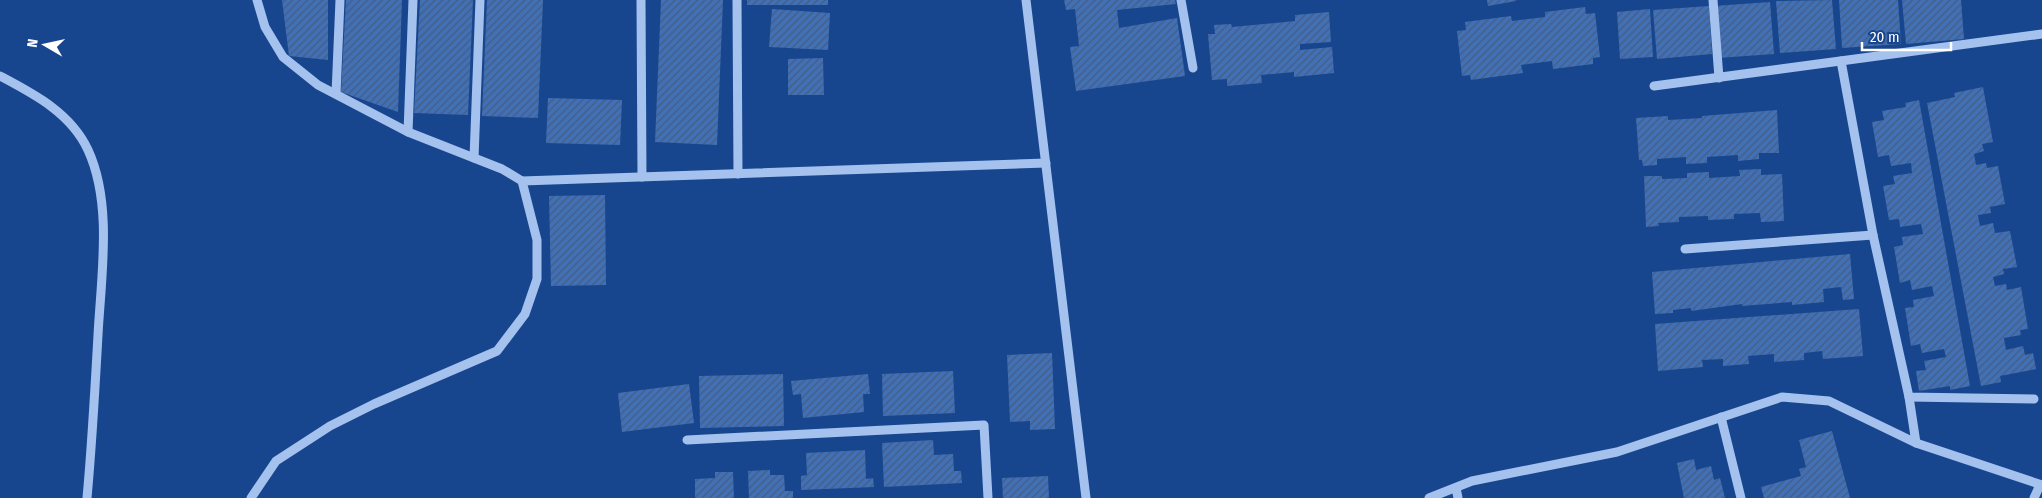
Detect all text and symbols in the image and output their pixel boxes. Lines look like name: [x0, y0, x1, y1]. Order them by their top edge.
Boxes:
north arrow: [20, 20, 70, 70]
scale bar: [1862, 20, 1951, 52]
text: 20 m: [1870, 28, 1900, 46]
text: N: [24, 38, 42, 49]

